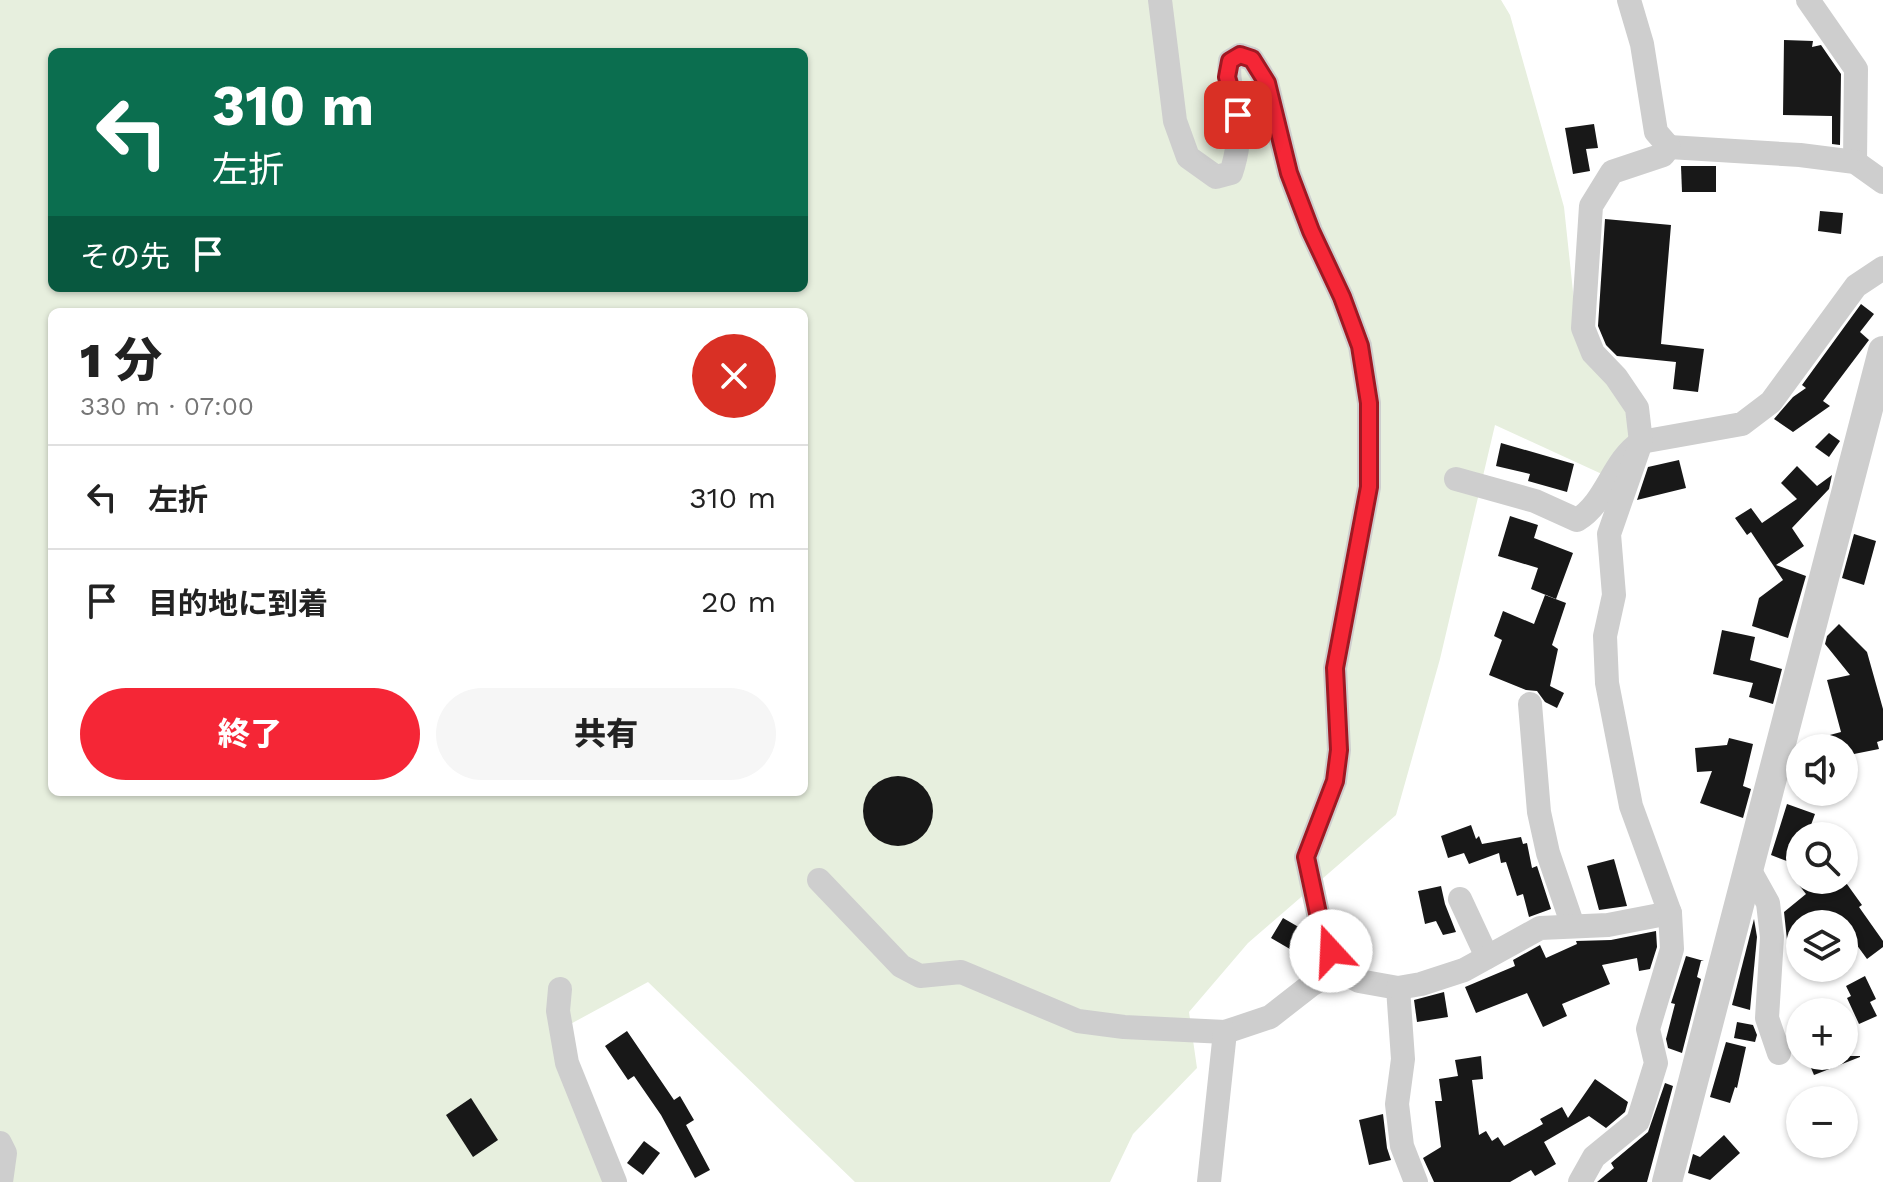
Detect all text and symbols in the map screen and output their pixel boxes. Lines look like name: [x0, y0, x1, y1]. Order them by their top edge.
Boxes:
text: 310 m: [212, 73, 374, 139]
icon: left: [80, 80, 184, 184]
pin: [1204, 81, 1272, 149]
icon: arrive: [1216, 93, 1260, 137]
text: 左折: [212, 149, 284, 191]
icon: arrive: [186, 232, 230, 276]
text: その先: [80, 239, 170, 274]
text: 1 分: [80, 332, 162, 389]
button: close: [692, 334, 776, 418]
text: 330 m · 07:00: [80, 391, 254, 421]
icon: left: [80, 475, 124, 519]
text: 310 m: [689, 480, 776, 515]
text: 左折: [148, 482, 208, 517]
icon: arrive: [80, 579, 124, 623]
text: 20 m: [701, 584, 776, 619]
text: 目的地に到着: [148, 586, 328, 621]
button: 終了: [80, 688, 420, 780]
button: 共有: [436, 688, 776, 780]
map controls: [1786, 734, 1858, 1158]
button: sound: [1786, 734, 1858, 806]
button: search: [1786, 822, 1858, 894]
position arrow: [1289, 909, 1373, 993]
button: layers: [1786, 910, 1858, 982]
button: +: [1786, 998, 1858, 1070]
button: −: [1786, 1086, 1858, 1158]

